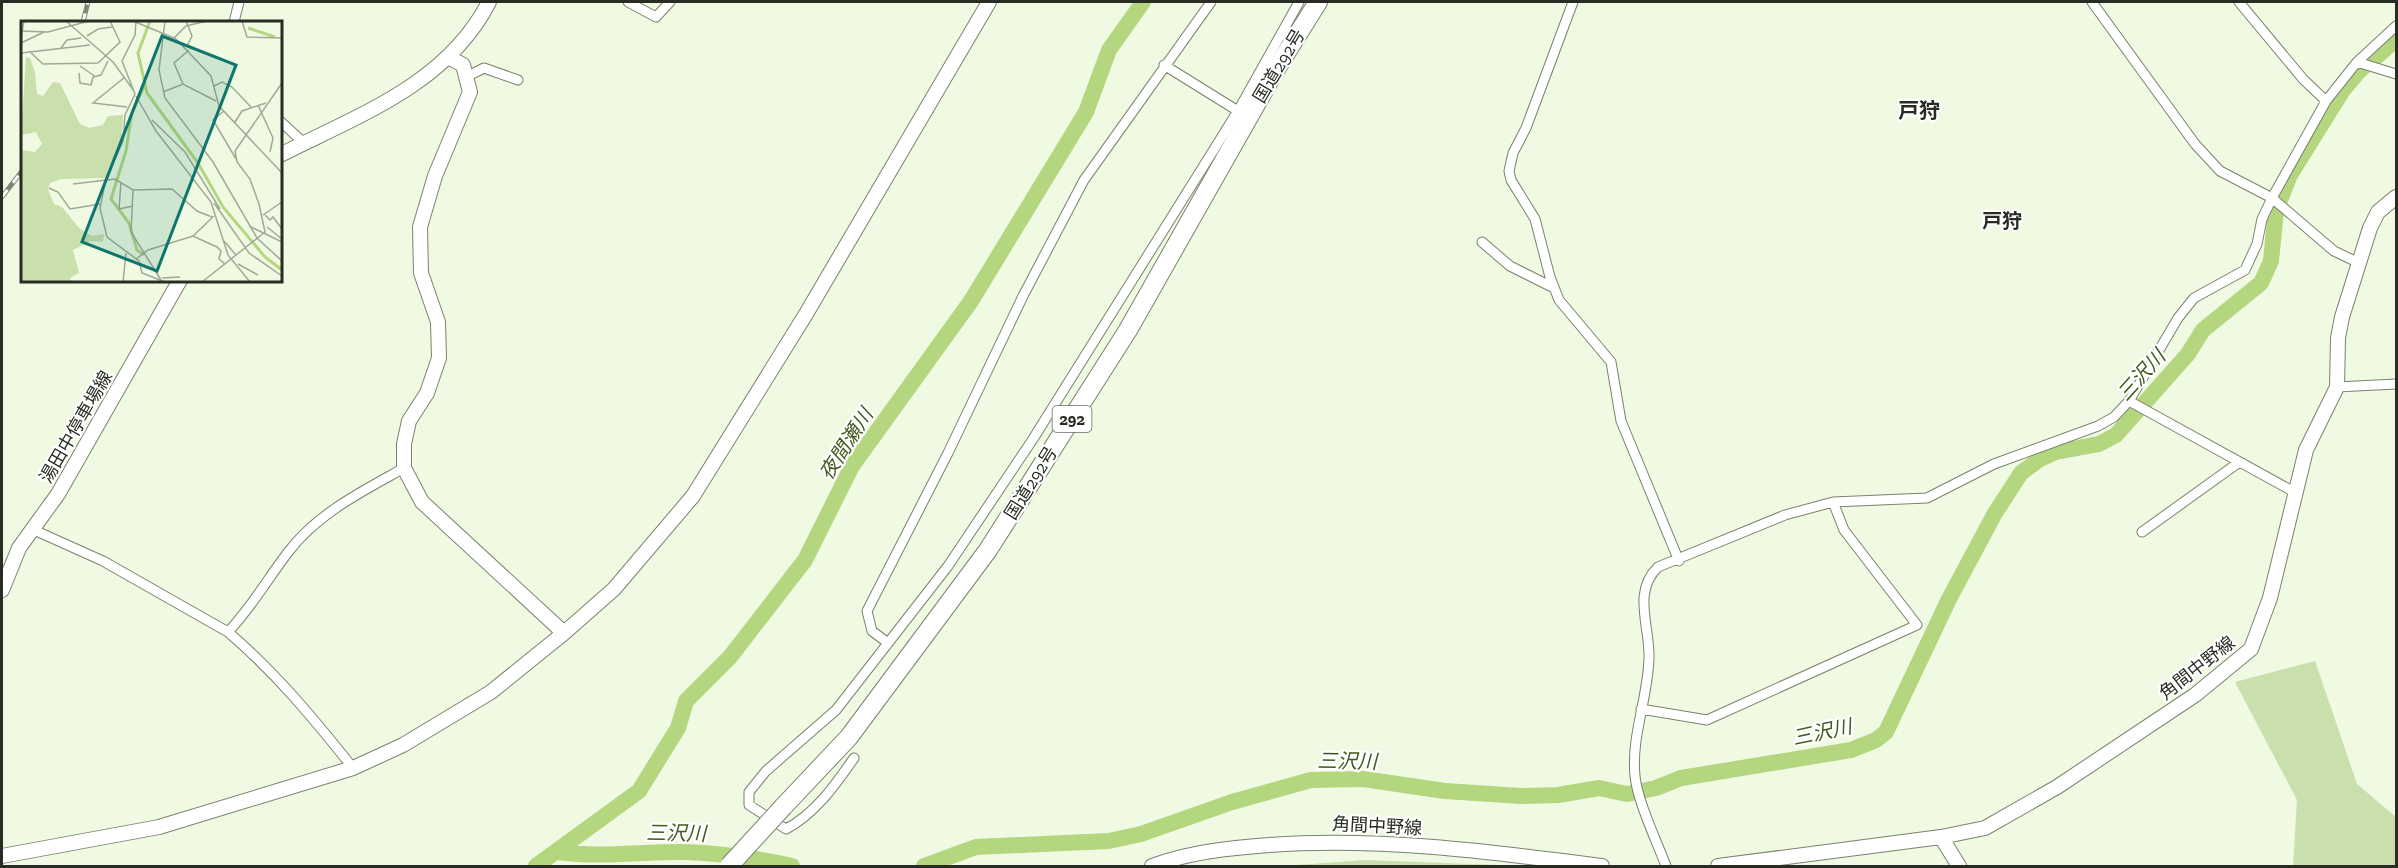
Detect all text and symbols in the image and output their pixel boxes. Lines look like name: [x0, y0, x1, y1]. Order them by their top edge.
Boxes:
inset map: [21, 21, 282, 282]
street label: 国道292号: [1248, 25, 1310, 107]
district label: 戸狩: [1898, 98, 1940, 123]
district label: 戸狩: [1982, 209, 2022, 233]
water label: 三沢川: [2112, 343, 2171, 405]
street label: 湯田中停車場線: [35, 367, 117, 487]
water label: 夜間瀬川: [814, 402, 879, 484]
road number: 292: [1052, 406, 1092, 432]
street label: 国道292号: [1000, 442, 1062, 524]
street label: 角間中野線: [2155, 632, 2239, 704]
water label: 三沢川: [1790, 714, 1856, 750]
water label: 三沢川: [1317, 748, 1379, 774]
street label: 角間中野線: [1331, 813, 1423, 839]
water label: 三沢川: [646, 820, 708, 846]

